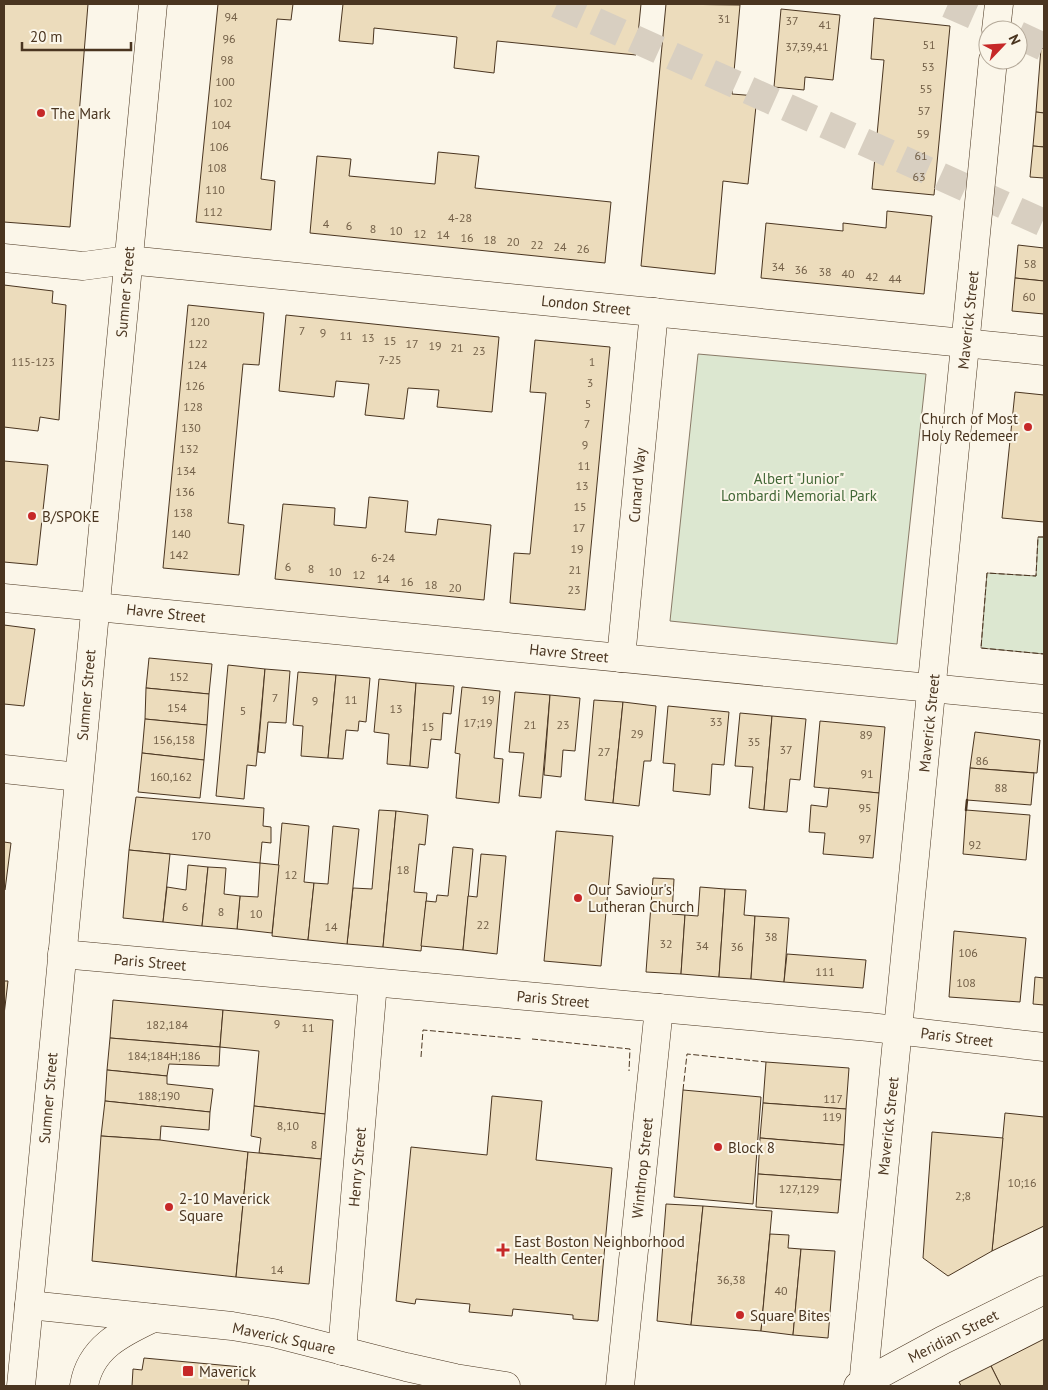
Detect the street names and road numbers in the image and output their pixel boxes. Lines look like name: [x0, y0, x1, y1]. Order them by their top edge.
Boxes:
street label: Sumner Street: [112, 246, 138, 338]
street label: Maverick Street: [953, 270, 983, 370]
street label: London Street: [540, 291, 632, 319]
street label: Cunard Way: [624, 447, 650, 523]
street label: Havre Street: [125, 599, 207, 627]
street label: Havre Street: [528, 639, 610, 667]
street label: Sumner Street: [73, 649, 99, 741]
street label: Maverick Street: [914, 673, 944, 773]
street label: Paris Street: [113, 949, 187, 975]
street label: Paris Street: [516, 986, 590, 1012]
street label: Paris Street: [920, 1023, 994, 1051]
street label: Sumner Street: [35, 1052, 61, 1144]
street label: Maverick Street: [873, 1076, 903, 1176]
street label: Winthrop Street: [627, 1117, 657, 1219]
street label: Henry Street: [344, 1126, 370, 1208]
street label: Meridian Street: [905, 1305, 1001, 1367]
street label: Maverick Square: [231, 1318, 337, 1358]

